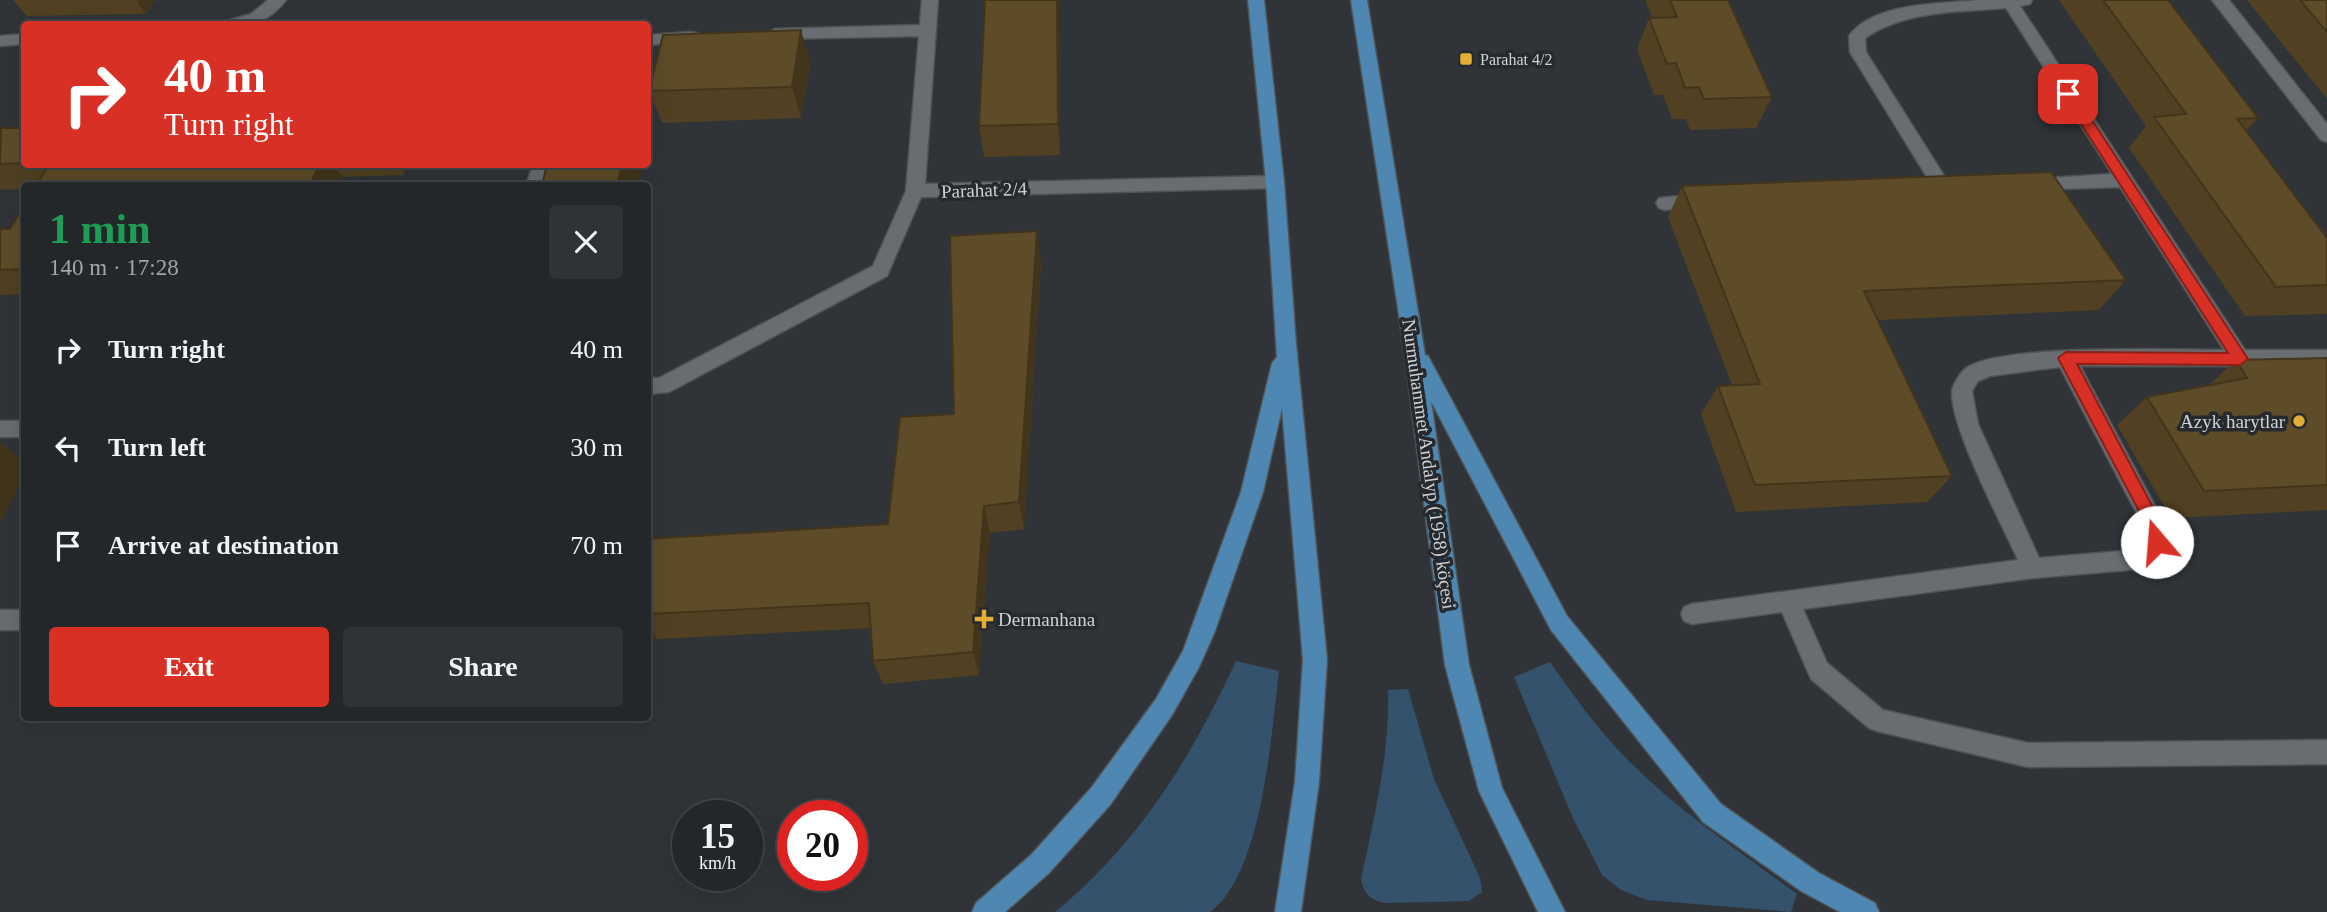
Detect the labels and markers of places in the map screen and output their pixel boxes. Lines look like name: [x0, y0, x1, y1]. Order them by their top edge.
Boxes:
marker: Parahat 4/2: [1458, 51, 1474, 67]
place label: Parahat 4/2: [1480, 51, 1552, 68]
pin: [2038, 64, 2098, 124]
place label: Azyk harytlar: [2180, 411, 2286, 432]
marker: Azyk harytlar: [2291, 413, 2307, 429]
place label: Dermanhana: [998, 609, 1096, 630]
marker: Dermanhana: [976, 611, 992, 627]

